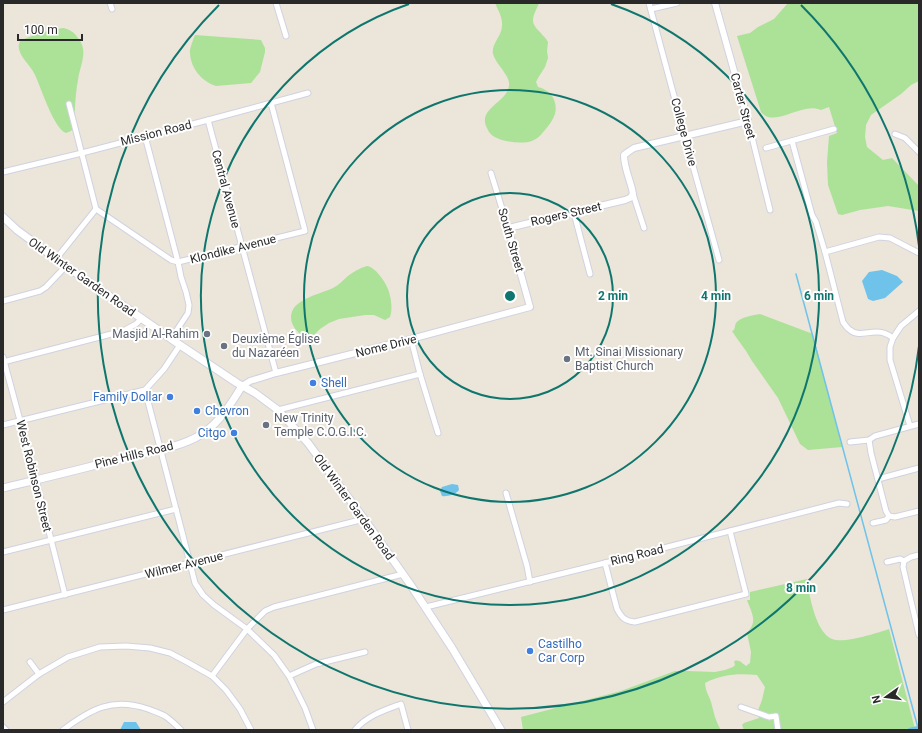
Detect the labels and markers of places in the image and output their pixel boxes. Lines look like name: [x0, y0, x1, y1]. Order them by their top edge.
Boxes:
centre of rings: [503, 289, 517, 303]
place label: Masjid Al-Rahim: [112, 327, 199, 341]
marker: Masjid Al-Rahim: [202, 329, 212, 339]
place label: Deuxième Église du Nazaréen: [232, 331, 320, 360]
marker: Deuxième Église du Nazaréen: [219, 341, 229, 351]
place label: Mt. Sinai Missionary Baptist Church: [575, 345, 684, 373]
marker: Mt. Sinai Missionary Baptist Church: [562, 354, 572, 364]
place label: Shell: [321, 376, 347, 390]
marker: Shell: [308, 378, 318, 388]
place label: Family Dollar: [93, 390, 162, 404]
marker: Family Dollar: [165, 392, 175, 402]
place label: Chevron: [205, 404, 249, 418]
marker: Chevron: [192, 406, 202, 416]
place label: New Trinity Temple C.O.G.I.C.: [274, 411, 367, 439]
marker: New Trinity Temple C.O.G.I.C.: [261, 420, 271, 430]
place label: Citgo: [198, 426, 226, 440]
marker: Citgo: [229, 428, 239, 438]
place label: Castilho Car Corp: [538, 637, 585, 665]
marker: Castilho Car Corp: [525, 646, 535, 656]

